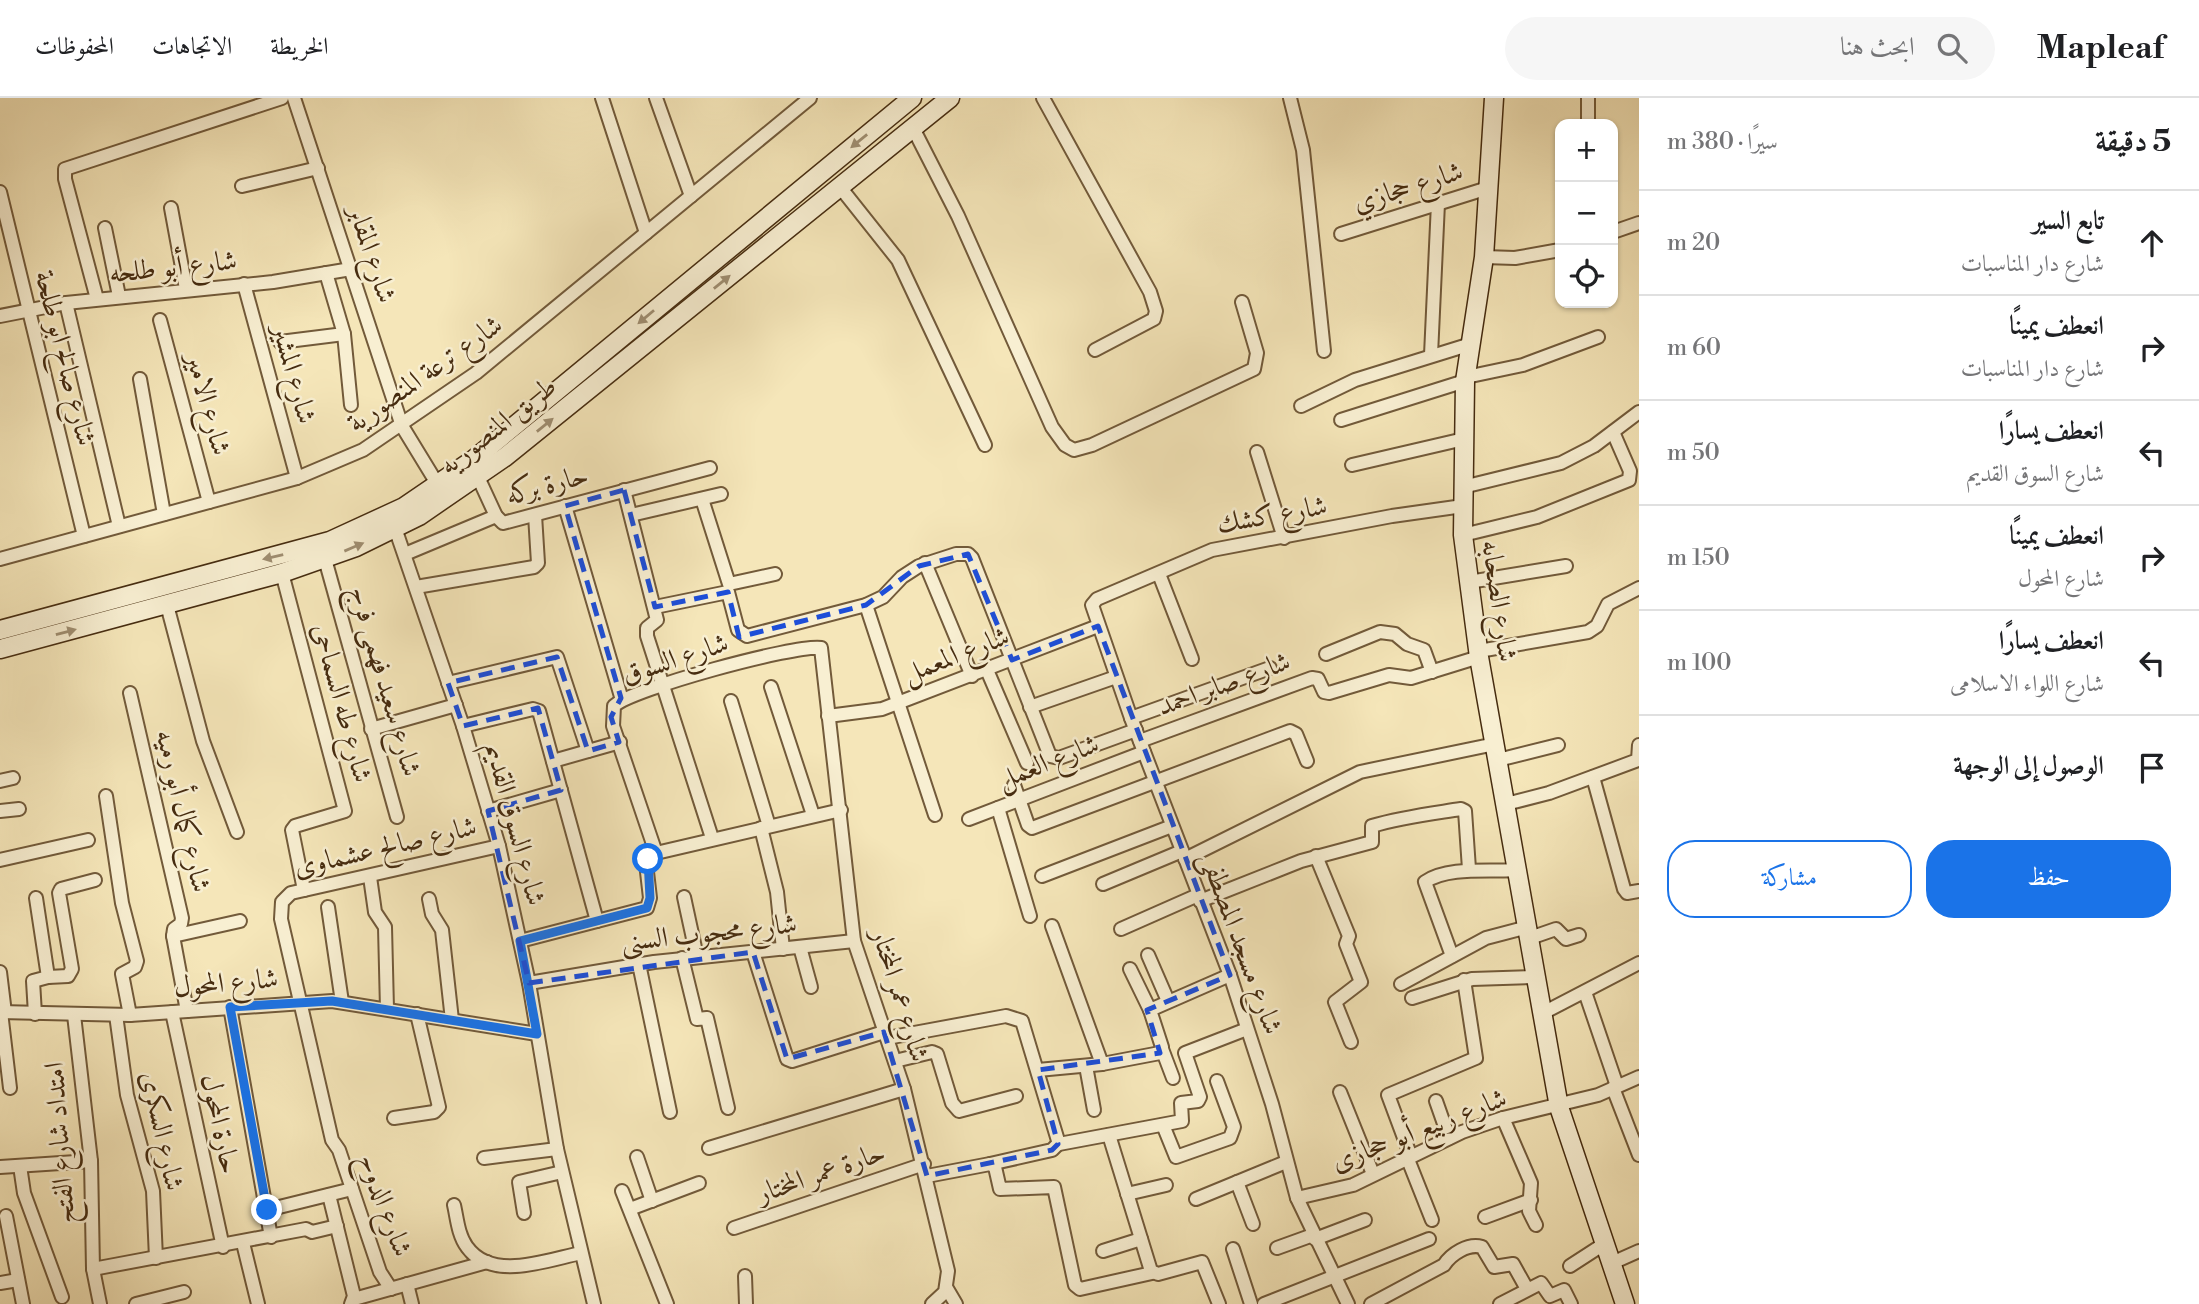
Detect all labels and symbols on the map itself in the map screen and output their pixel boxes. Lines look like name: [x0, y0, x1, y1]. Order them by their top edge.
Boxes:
one-way arrow: [851, 133, 868, 148]
street label: شارع حجازي: [1349, 154, 1469, 225]
street label: شارع المقابر: [334, 198, 404, 309]
street label: شارع أبو طلحه: [107, 240, 239, 296]
street label: شارع صالح ابو طلحة: [20, 267, 104, 451]
one-way arrow: [714, 275, 731, 290]
street label: شارع ترعة المنصورية: [340, 307, 512, 445]
one-way arrow: [637, 309, 654, 324]
street label: شارع المشير: [258, 317, 324, 429]
street label: شارع الامير: [172, 346, 238, 460]
street label: طريق المنصوريه: [432, 369, 564, 483]
one-way arrow: [536, 417, 554, 432]
street label: حارة بركه: [502, 457, 592, 513]
street label: شارع كشك: [1214, 488, 1331, 547]
street label: شارع الصحابه: [1468, 538, 1525, 665]
one-way arrow: [344, 541, 365, 552]
one-way arrow: [262, 552, 284, 563]
street label: شارع سعيد فهمى فرج: [334, 581, 429, 782]
street label: شارع المعمل: [898, 619, 1016, 696]
street label: شارع طه السماحى: [299, 620, 380, 788]
street label: شارع السوق: [617, 625, 734, 697]
one-way arrow: [55, 626, 77, 637]
street label: شارع صابر احمد: [1153, 644, 1297, 729]
street label: شارع كمال أبو رميه: [142, 725, 222, 897]
street label: شارع العمل: [992, 727, 1106, 802]
street label: شارع السوق القديم: [471, 739, 554, 911]
street label: شارع صالح عشماوى: [290, 809, 481, 891]
route start: [632, 843, 663, 874]
street label: شارع مسجد المصطفى: [1187, 847, 1290, 1041]
street label: شارع محجوب السنى: [619, 906, 799, 965]
street label: شارع عمر المختار: [857, 921, 937, 1067]
street label: شارع المحول: [172, 961, 280, 1010]
street label: امتداد شارع الفتح: [37, 1061, 89, 1225]
street label: شارع السكرى: [127, 1068, 192, 1195]
street label: حارة المحول: [192, 1071, 248, 1177]
street label: شارع ربيع أبو حجازى: [1325, 1078, 1514, 1186]
street label: حارة عمر المختار: [749, 1135, 890, 1212]
street label: شارع الدوح: [344, 1148, 420, 1264]
route end: [251, 1194, 282, 1225]

